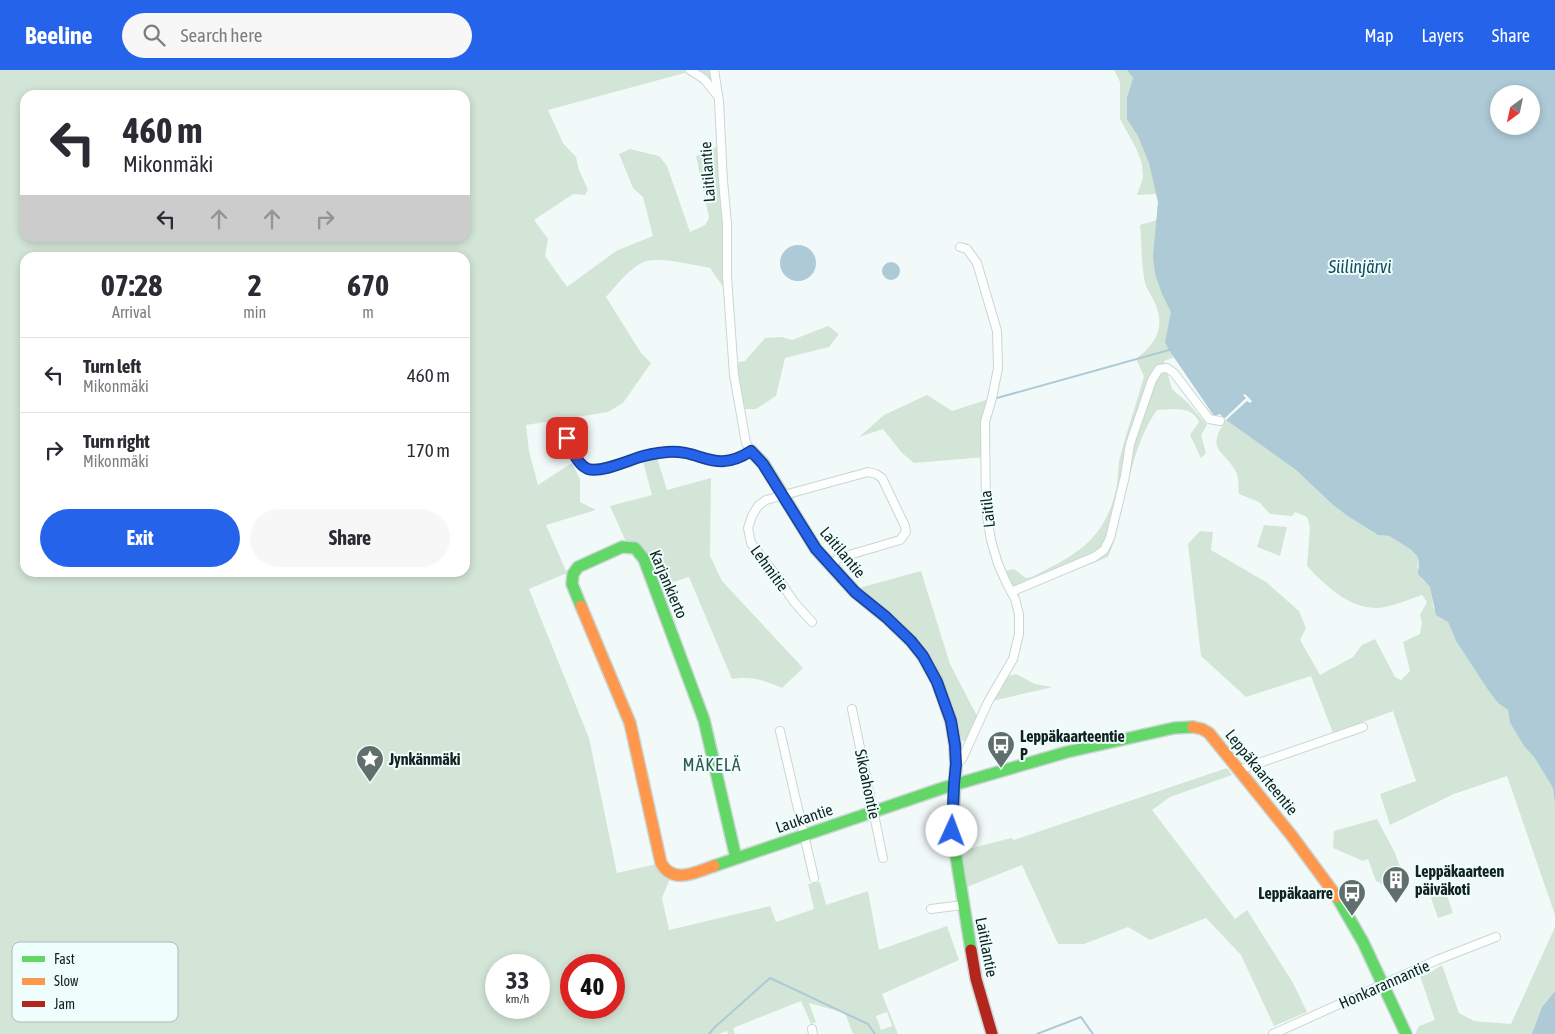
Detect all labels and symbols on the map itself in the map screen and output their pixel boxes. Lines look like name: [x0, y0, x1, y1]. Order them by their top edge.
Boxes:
north arrow: [1490, 85, 1540, 135]
street label: Laitilantie: [696, 141, 718, 203]
water label: Siilinjärvi: [1328, 256, 1391, 277]
pin: [546, 417, 588, 459]
street label: Laitila: [976, 490, 998, 528]
street label: Laitilantie: [817, 523, 869, 581]
street label: Lehmitie: [747, 542, 793, 594]
street label: Karjankierto: [646, 547, 691, 621]
street label: Leppäkaarteentie: [1221, 726, 1302, 819]
place label: Leppäkaarteentie P: [1020, 727, 1125, 763]
bus stop icon: Leppäkaarteentie P: [986, 730, 1016, 769]
place icon: Jynkänmäki: [355, 744, 385, 783]
street label: Sikoahontie: [852, 748, 884, 820]
place label: Jynkänmäki: [388, 750, 461, 768]
district label: MÄKELÄ: [682, 754, 742, 775]
street label: Laukantie: [773, 800, 835, 836]
position arrow: [925, 804, 977, 856]
place label: Leppäkaarteen päiväkoti: [1415, 862, 1504, 898]
building icon: Leppäkaarteen päiväkoti: [1381, 865, 1411, 904]
bus stop icon: Leppäkaarre: [1337, 878, 1367, 917]
place label: Leppäkaarre: [1258, 884, 1333, 902]
street label: Laitilantie: [972, 916, 1002, 978]
legend: [12, 942, 178, 1022]
text: Fast: [54, 951, 75, 967]
speed limit sign: 40: [560, 954, 625, 1019]
street label: Honkarannantie: [1336, 956, 1432, 1012]
text: Slow: [54, 973, 79, 989]
text: Jam: [54, 996, 75, 1012]

